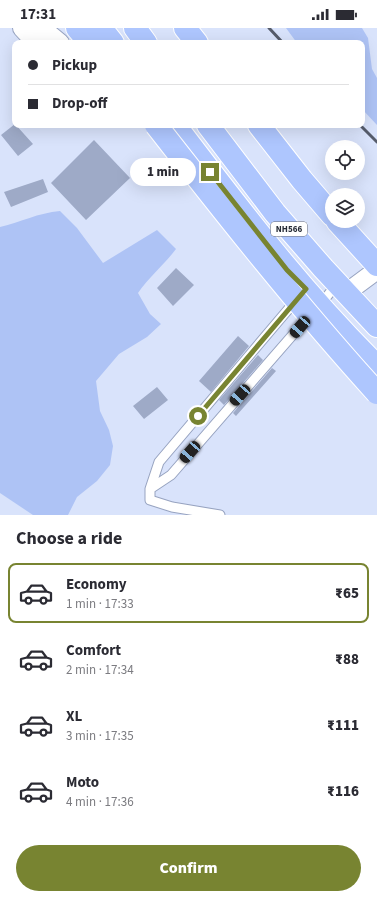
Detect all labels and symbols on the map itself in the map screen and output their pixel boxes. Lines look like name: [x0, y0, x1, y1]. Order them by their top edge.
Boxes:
callout: 1 min: [130, 158, 196, 186]
route end: [201, 163, 219, 181]
road number: NH566: [271, 222, 307, 236]
car: [288, 314, 312, 340]
car: [228, 382, 252, 408]
route start: [189, 407, 207, 425]
car: [178, 439, 202, 465]

